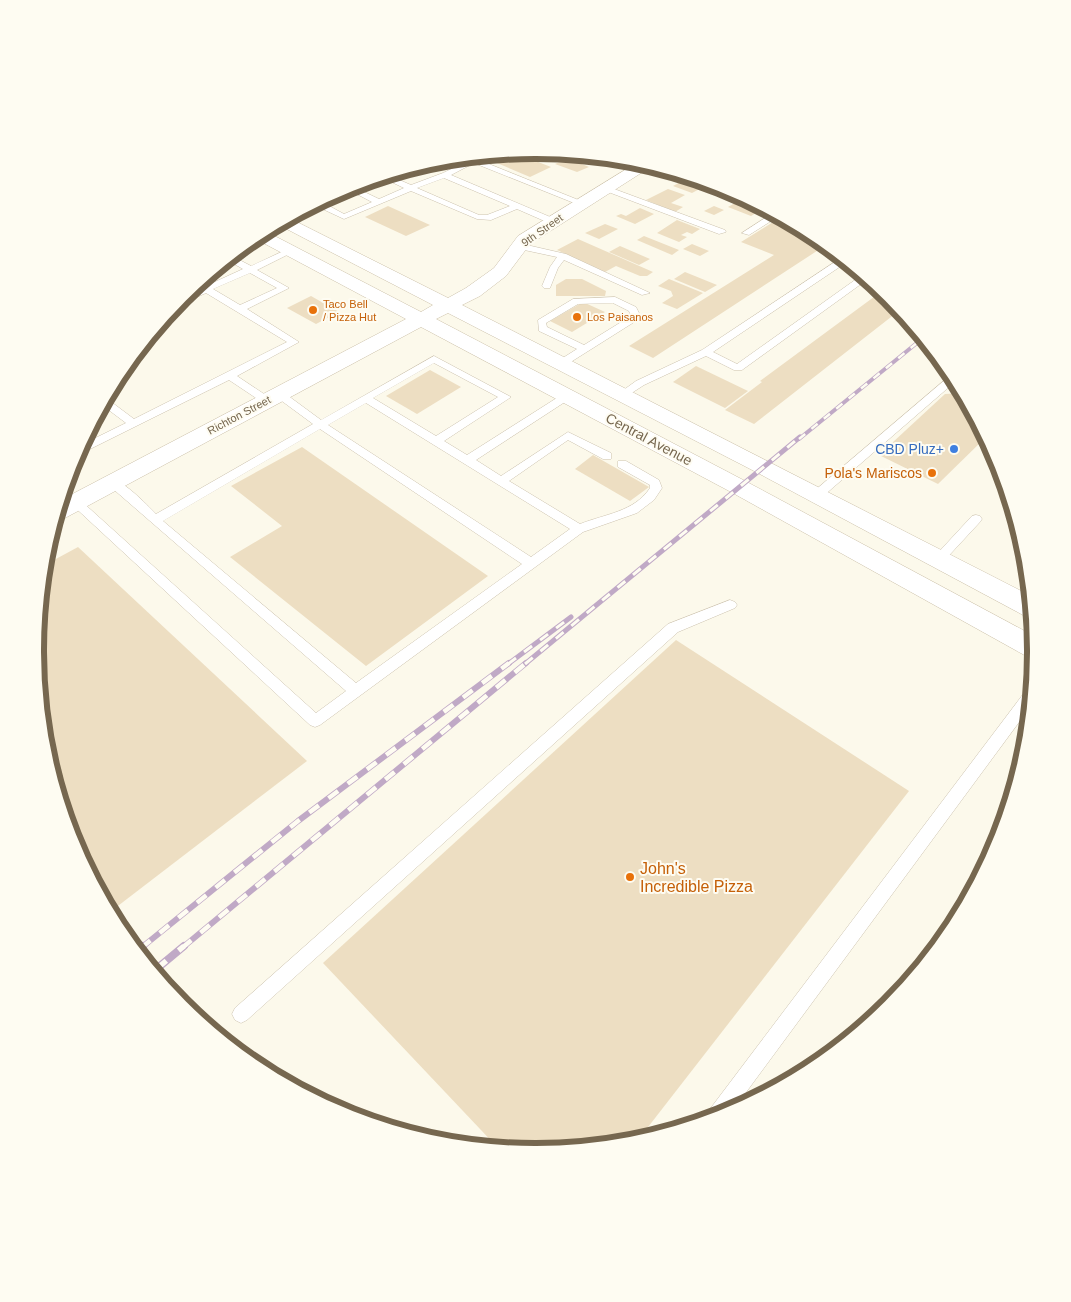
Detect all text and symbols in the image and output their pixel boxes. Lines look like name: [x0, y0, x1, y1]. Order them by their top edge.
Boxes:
street label: 9th Street: [519, 211, 565, 249]
place label: Taco Bell / Pizza Hut: [323, 298, 376, 323]
marker: Taco Bell / Pizza Hut: [307, 304, 319, 316]
marker: Los Paisanos: [571, 311, 583, 323]
place label: Los Paisanos: [587, 311, 654, 323]
street label: Richton Street: [205, 393, 273, 437]
street label: Central Avenue: [603, 410, 695, 469]
place label: CBD Pluz+: [875, 441, 944, 457]
marker: CBD Pluz+: [948, 443, 960, 455]
place label: Pola's Mariscos: [824, 465, 922, 481]
marker: Pola's Mariscos: [926, 467, 938, 479]
place label: John's Incredible Pizza: [640, 860, 753, 895]
marker: John's Incredible Pizza: [624, 871, 636, 883]

